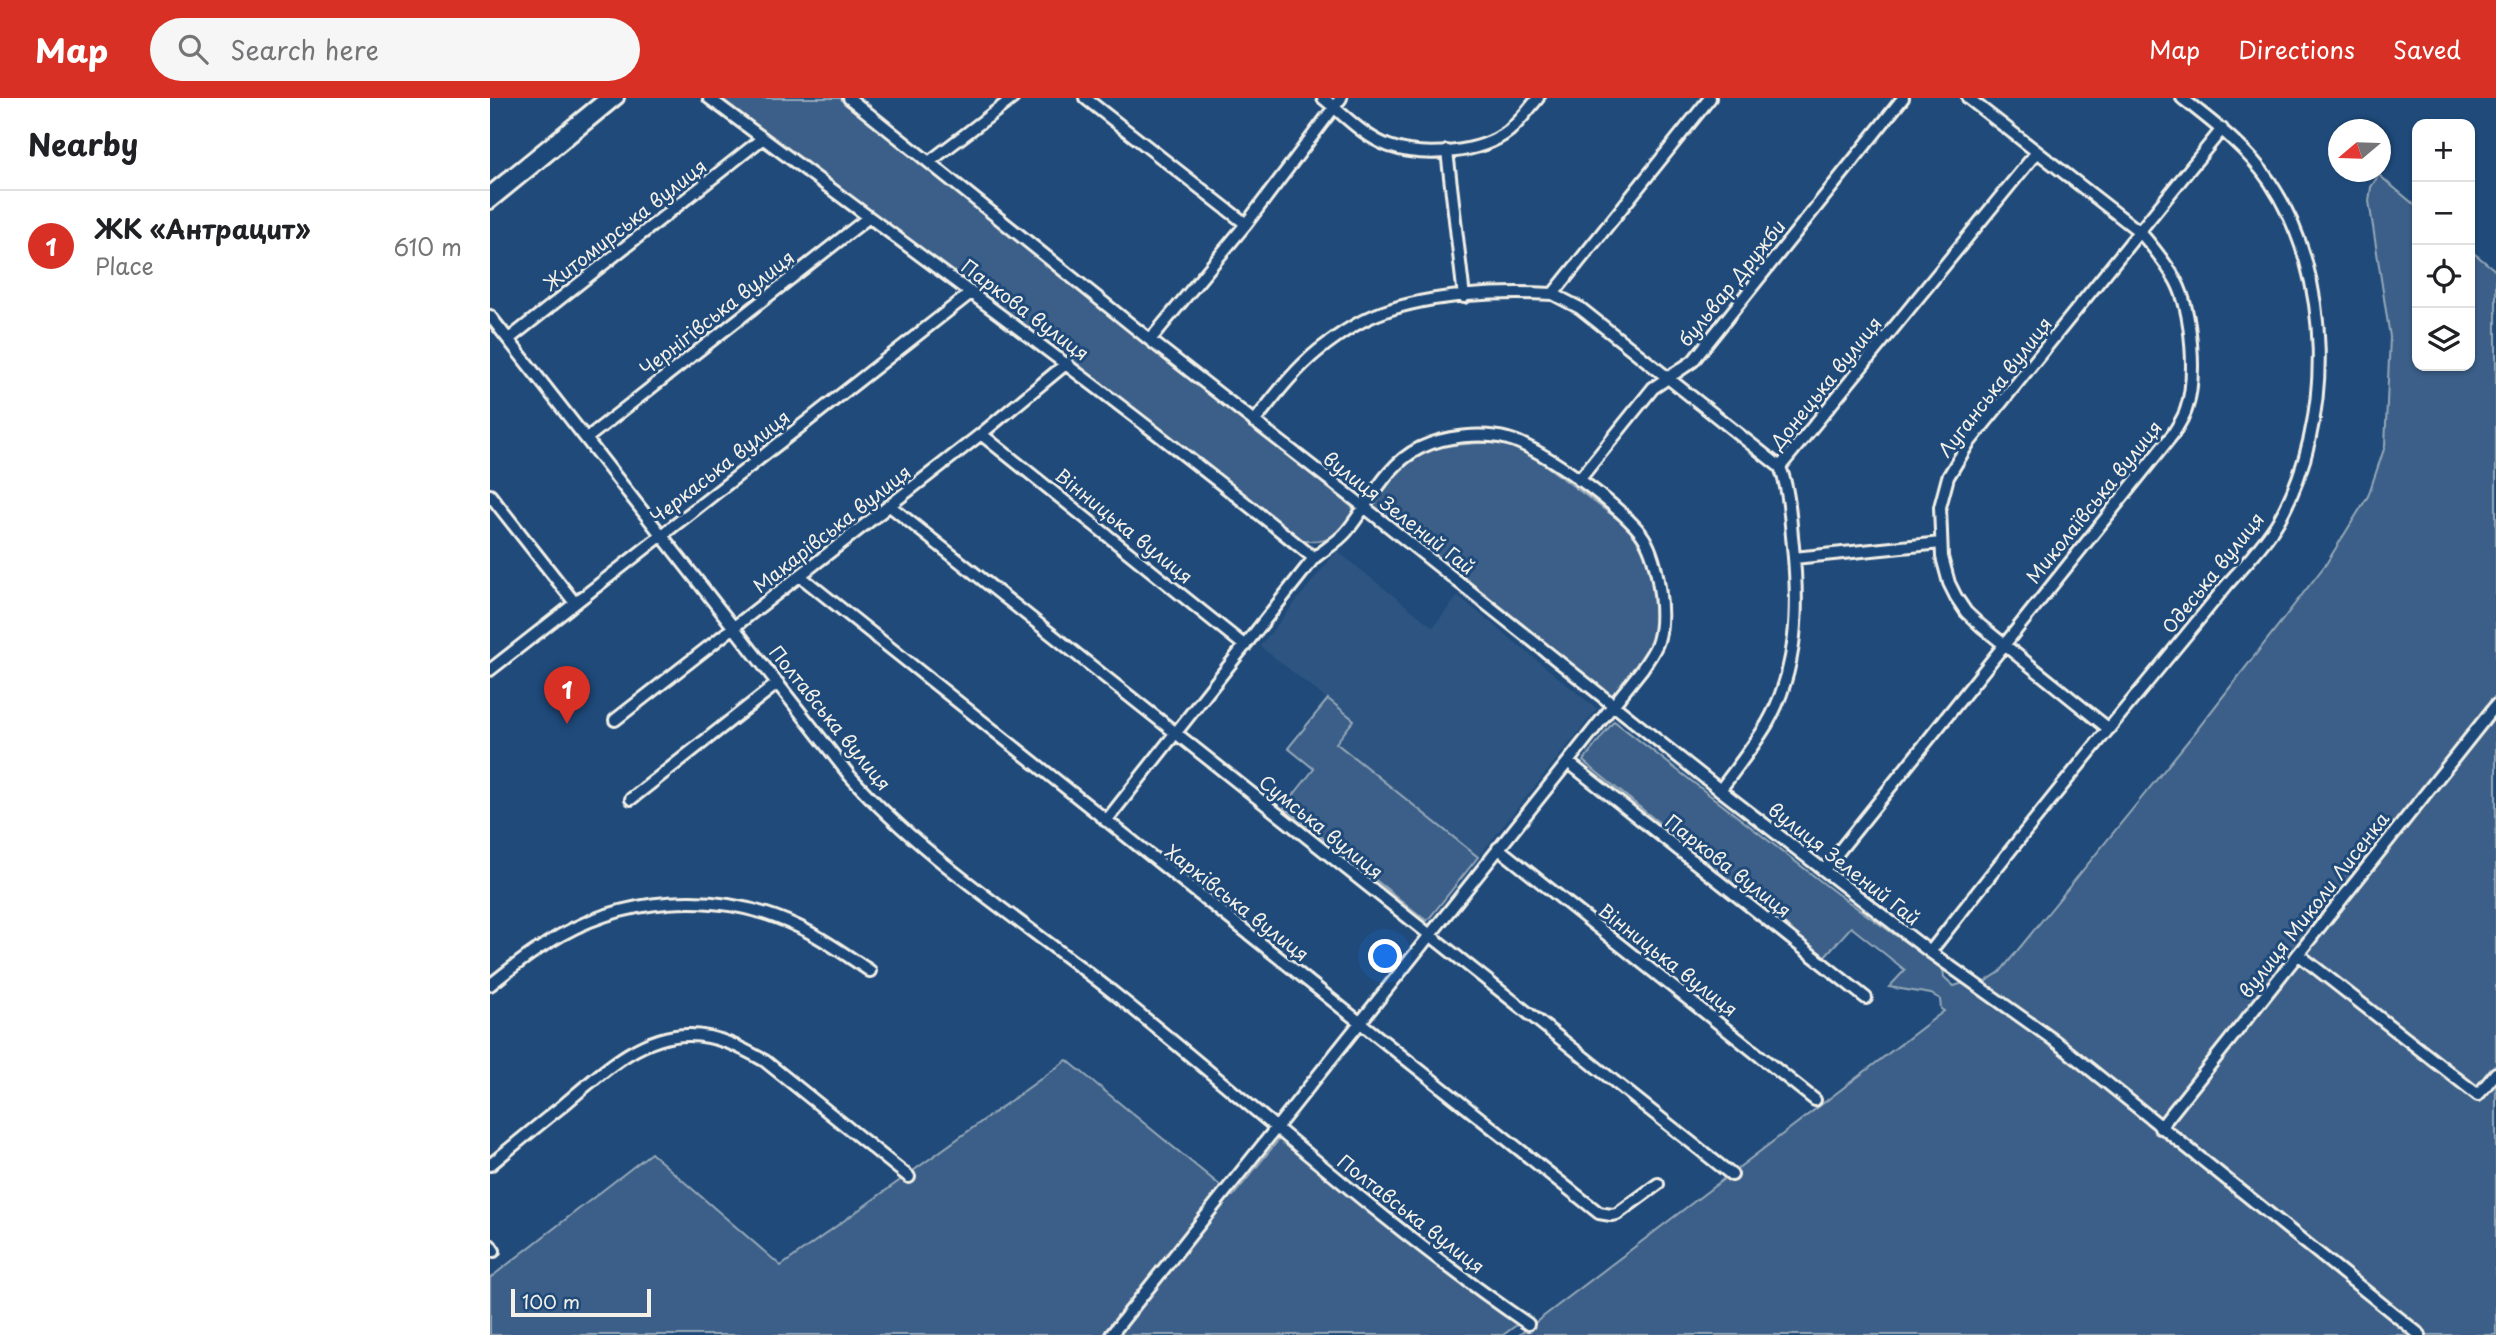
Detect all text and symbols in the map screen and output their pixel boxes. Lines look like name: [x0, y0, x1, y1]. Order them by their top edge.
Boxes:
search box: [150, 18, 640, 81]
text: Map: [35, 24, 108, 74]
icon: search: [174, 30, 212, 68]
text: Search here: [230, 30, 379, 69]
text: Map: [2149, 31, 2200, 67]
text: Directions: [2238, 31, 2355, 67]
text: Saved: [2393, 31, 2461, 67]
north arrow: [2328, 119, 2391, 182]
map controls: [2412, 119, 2475, 371]
button: +: [2412, 119, 2475, 182]
text: Nearby: [28, 121, 138, 166]
street label: Житомирська вулиця: [537, 151, 712, 297]
button: −: [2412, 182, 2475, 245]
text: ЖК «Антрацит»: [95, 209, 311, 248]
street label: бульвар Дружби: [1671, 213, 1791, 352]
text: 1: [46, 229, 57, 264]
text: 610 m: [394, 229, 462, 264]
street label: Чернігівська вулиця: [633, 243, 800, 382]
button: locate: [2412, 245, 2475, 308]
text: Place: [95, 248, 154, 283]
street label: Паркова вулиця: [956, 252, 1095, 367]
button: layers: [2412, 308, 2475, 371]
street label: Донецька вулиця: [1762, 310, 1888, 456]
street label: Луганська вулиця: [1931, 310, 2058, 462]
street label: Черкаська вулиця: [644, 403, 795, 530]
street label: Миколаївська вулиця: [2019, 414, 2168, 589]
street label: вулиця Зелений Гай: [1318, 444, 1482, 580]
street label: Макарівська вулиця: [746, 458, 916, 599]
street label: Вінницька вулиця: [1050, 461, 1199, 590]
street label: Одеська вулиця: [2155, 506, 2270, 639]
street label: Полтавська вулиця: [763, 639, 898, 796]
pin: 1: [544, 666, 590, 724]
street label: Сумська вулиця: [1253, 767, 1390, 885]
street label: вулиця Зелений Гай: [1763, 795, 1927, 931]
street label: вулиця Миколи Лисенка: [2232, 805, 2395, 1003]
street label: Паркова вулиця: [1659, 807, 1798, 924]
street label: Харківська вулиця: [1160, 837, 1315, 967]
street label: Вінницька вулиця: [1593, 896, 1744, 1023]
your location: [1368, 939, 1402, 973]
street label: Полтавська вулиця: [1332, 1147, 1491, 1280]
scale bar: [511, 1286, 651, 1318]
text: 100 m: [522, 1287, 580, 1315]

